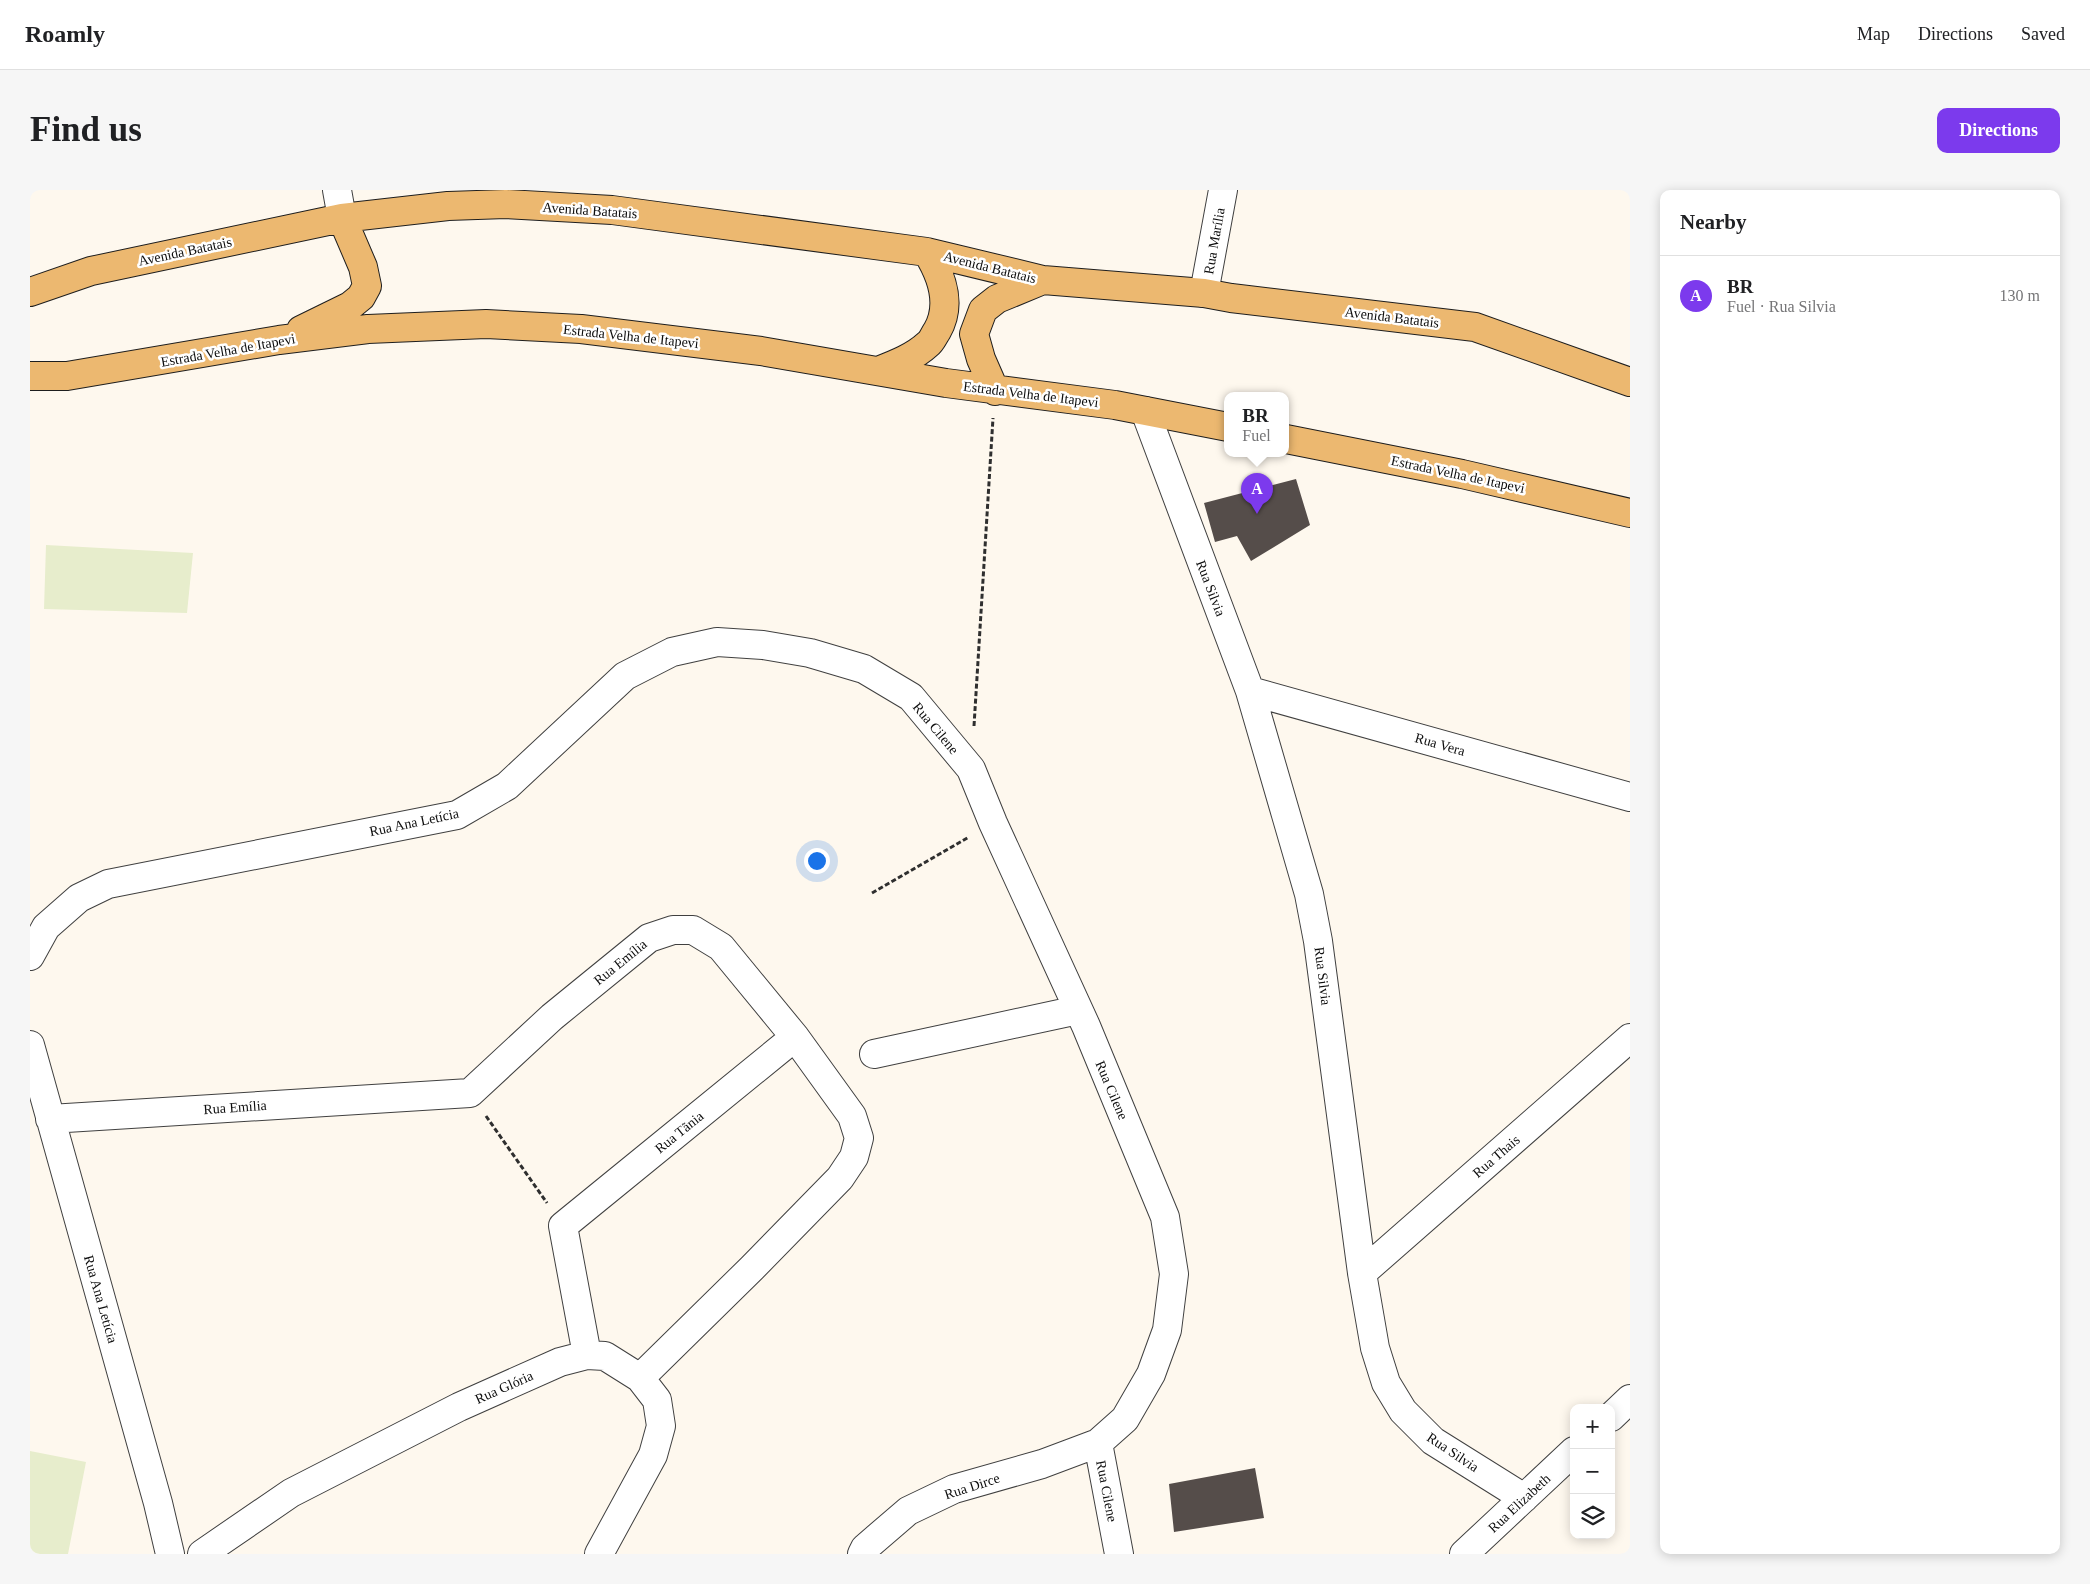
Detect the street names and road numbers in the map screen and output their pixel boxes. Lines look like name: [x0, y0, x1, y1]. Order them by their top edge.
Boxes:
street label: Avenida Batatais: [542, 200, 638, 221]
street label: Rua Marília: [1201, 206, 1228, 276]
street label: Avenida Batatais: [137, 234, 233, 269]
street label: Avenida Batatais: [942, 249, 1038, 286]
street label: Avenida Batatais: [1344, 304, 1440, 331]
street label: Estrada Velha de Itapevi: [562, 322, 700, 351]
street label: Estrada Velha de Itapevi: [160, 331, 297, 370]
street label: Estrada Velha de Itapevi: [962, 379, 1100, 410]
street label: Estrada Velha de Itapevi: [1390, 453, 1526, 496]
street label: Rua Silvia: [1193, 558, 1228, 619]
street label: Rua Cilene: [910, 700, 961, 757]
street label: Rua Vera: [1413, 730, 1467, 759]
street label: Rua Ana Letícia: [368, 806, 461, 839]
street label: Rua Emília: [591, 936, 650, 988]
street label: Rua Silvia: [1311, 946, 1334, 1007]
street label: Rua Cilene: [1092, 1058, 1131, 1122]
street label: Rua Emília: [203, 1098, 268, 1117]
street label: Rua Tãnia: [652, 1108, 707, 1156]
street label: Rua Thais: [1470, 1132, 1523, 1181]
street label: Rua Ana Letícia: [81, 1253, 120, 1346]
street label: Rua Glória: [473, 1368, 536, 1407]
street label: Rua Silvia: [1424, 1430, 1482, 1475]
street label: Rua Cilene: [1093, 1459, 1120, 1523]
street label: Rua Dirce: [943, 1471, 1002, 1502]
street label: Rua Elizabeth: [1485, 1471, 1553, 1536]

